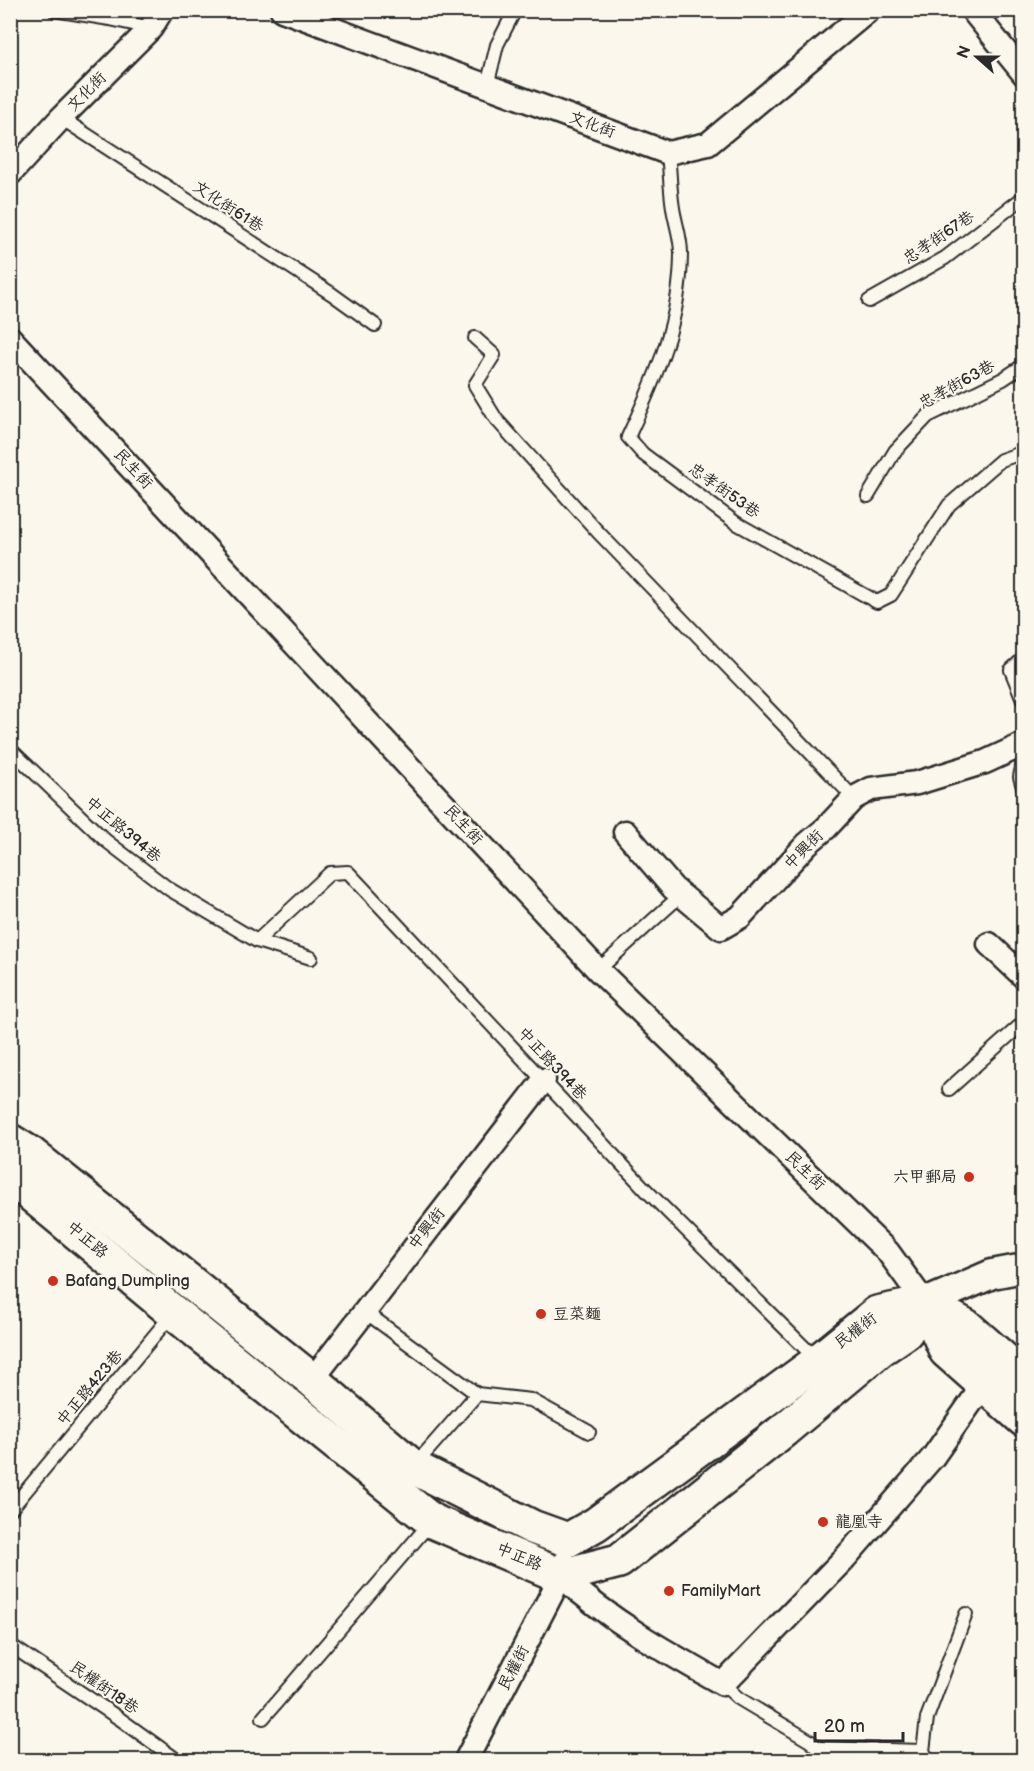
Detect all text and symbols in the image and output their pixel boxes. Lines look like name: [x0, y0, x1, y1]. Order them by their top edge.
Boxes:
north arrow: [947, 27, 1007, 87]
text: N: [953, 43, 975, 61]
street label: 文化街: [63, 68, 111, 116]
street label: 文化街: [566, 108, 618, 142]
street label: 文化街61巷: [189, 177, 267, 237]
street label: 忠孝街67巷: [900, 207, 978, 269]
street label: 忠孝街63巷: [916, 356, 998, 414]
street label: 民生街: [110, 445, 156, 493]
street label: 忠孝街53巷: [685, 459, 763, 523]
street label: 中正路394巷: [81, 793, 165, 867]
street label: 民生街: [440, 801, 486, 849]
street label: 中興街: [780, 826, 828, 874]
street label: 中正路394巷: [513, 1024, 591, 1104]
street label: 民生街: [781, 1147, 829, 1195]
place label: 六甲郵局: [893, 1168, 957, 1187]
marker: 六甲郵局: [962, 1170, 976, 1184]
street label: 中興街: [405, 1204, 449, 1254]
street label: 中正路: [63, 1217, 111, 1263]
place label: Bafang Dumpling: [65, 1272, 190, 1291]
marker: Bafang Dumpling: [46, 1274, 60, 1288]
place label: 豆菜麵: [553, 1305, 601, 1324]
marker: 豆菜麵: [534, 1307, 548, 1321]
street label: 民權街: [831, 1309, 881, 1353]
street label: 中正路423巷: [53, 1346, 127, 1430]
place label: 龍凰寺: [835, 1513, 883, 1532]
marker: 龍凰寺: [816, 1515, 830, 1529]
street label: 中正路: [493, 1539, 545, 1575]
place label: FamilyMart: [681, 1582, 761, 1601]
marker: FamilyMart: [662, 1584, 676, 1598]
street label: 民權街: [495, 1642, 533, 1694]
street label: 民權街18巷: [66, 1657, 142, 1719]
scale bar: [815, 1705, 904, 1743]
text: 20 m: [824, 1716, 865, 1737]

